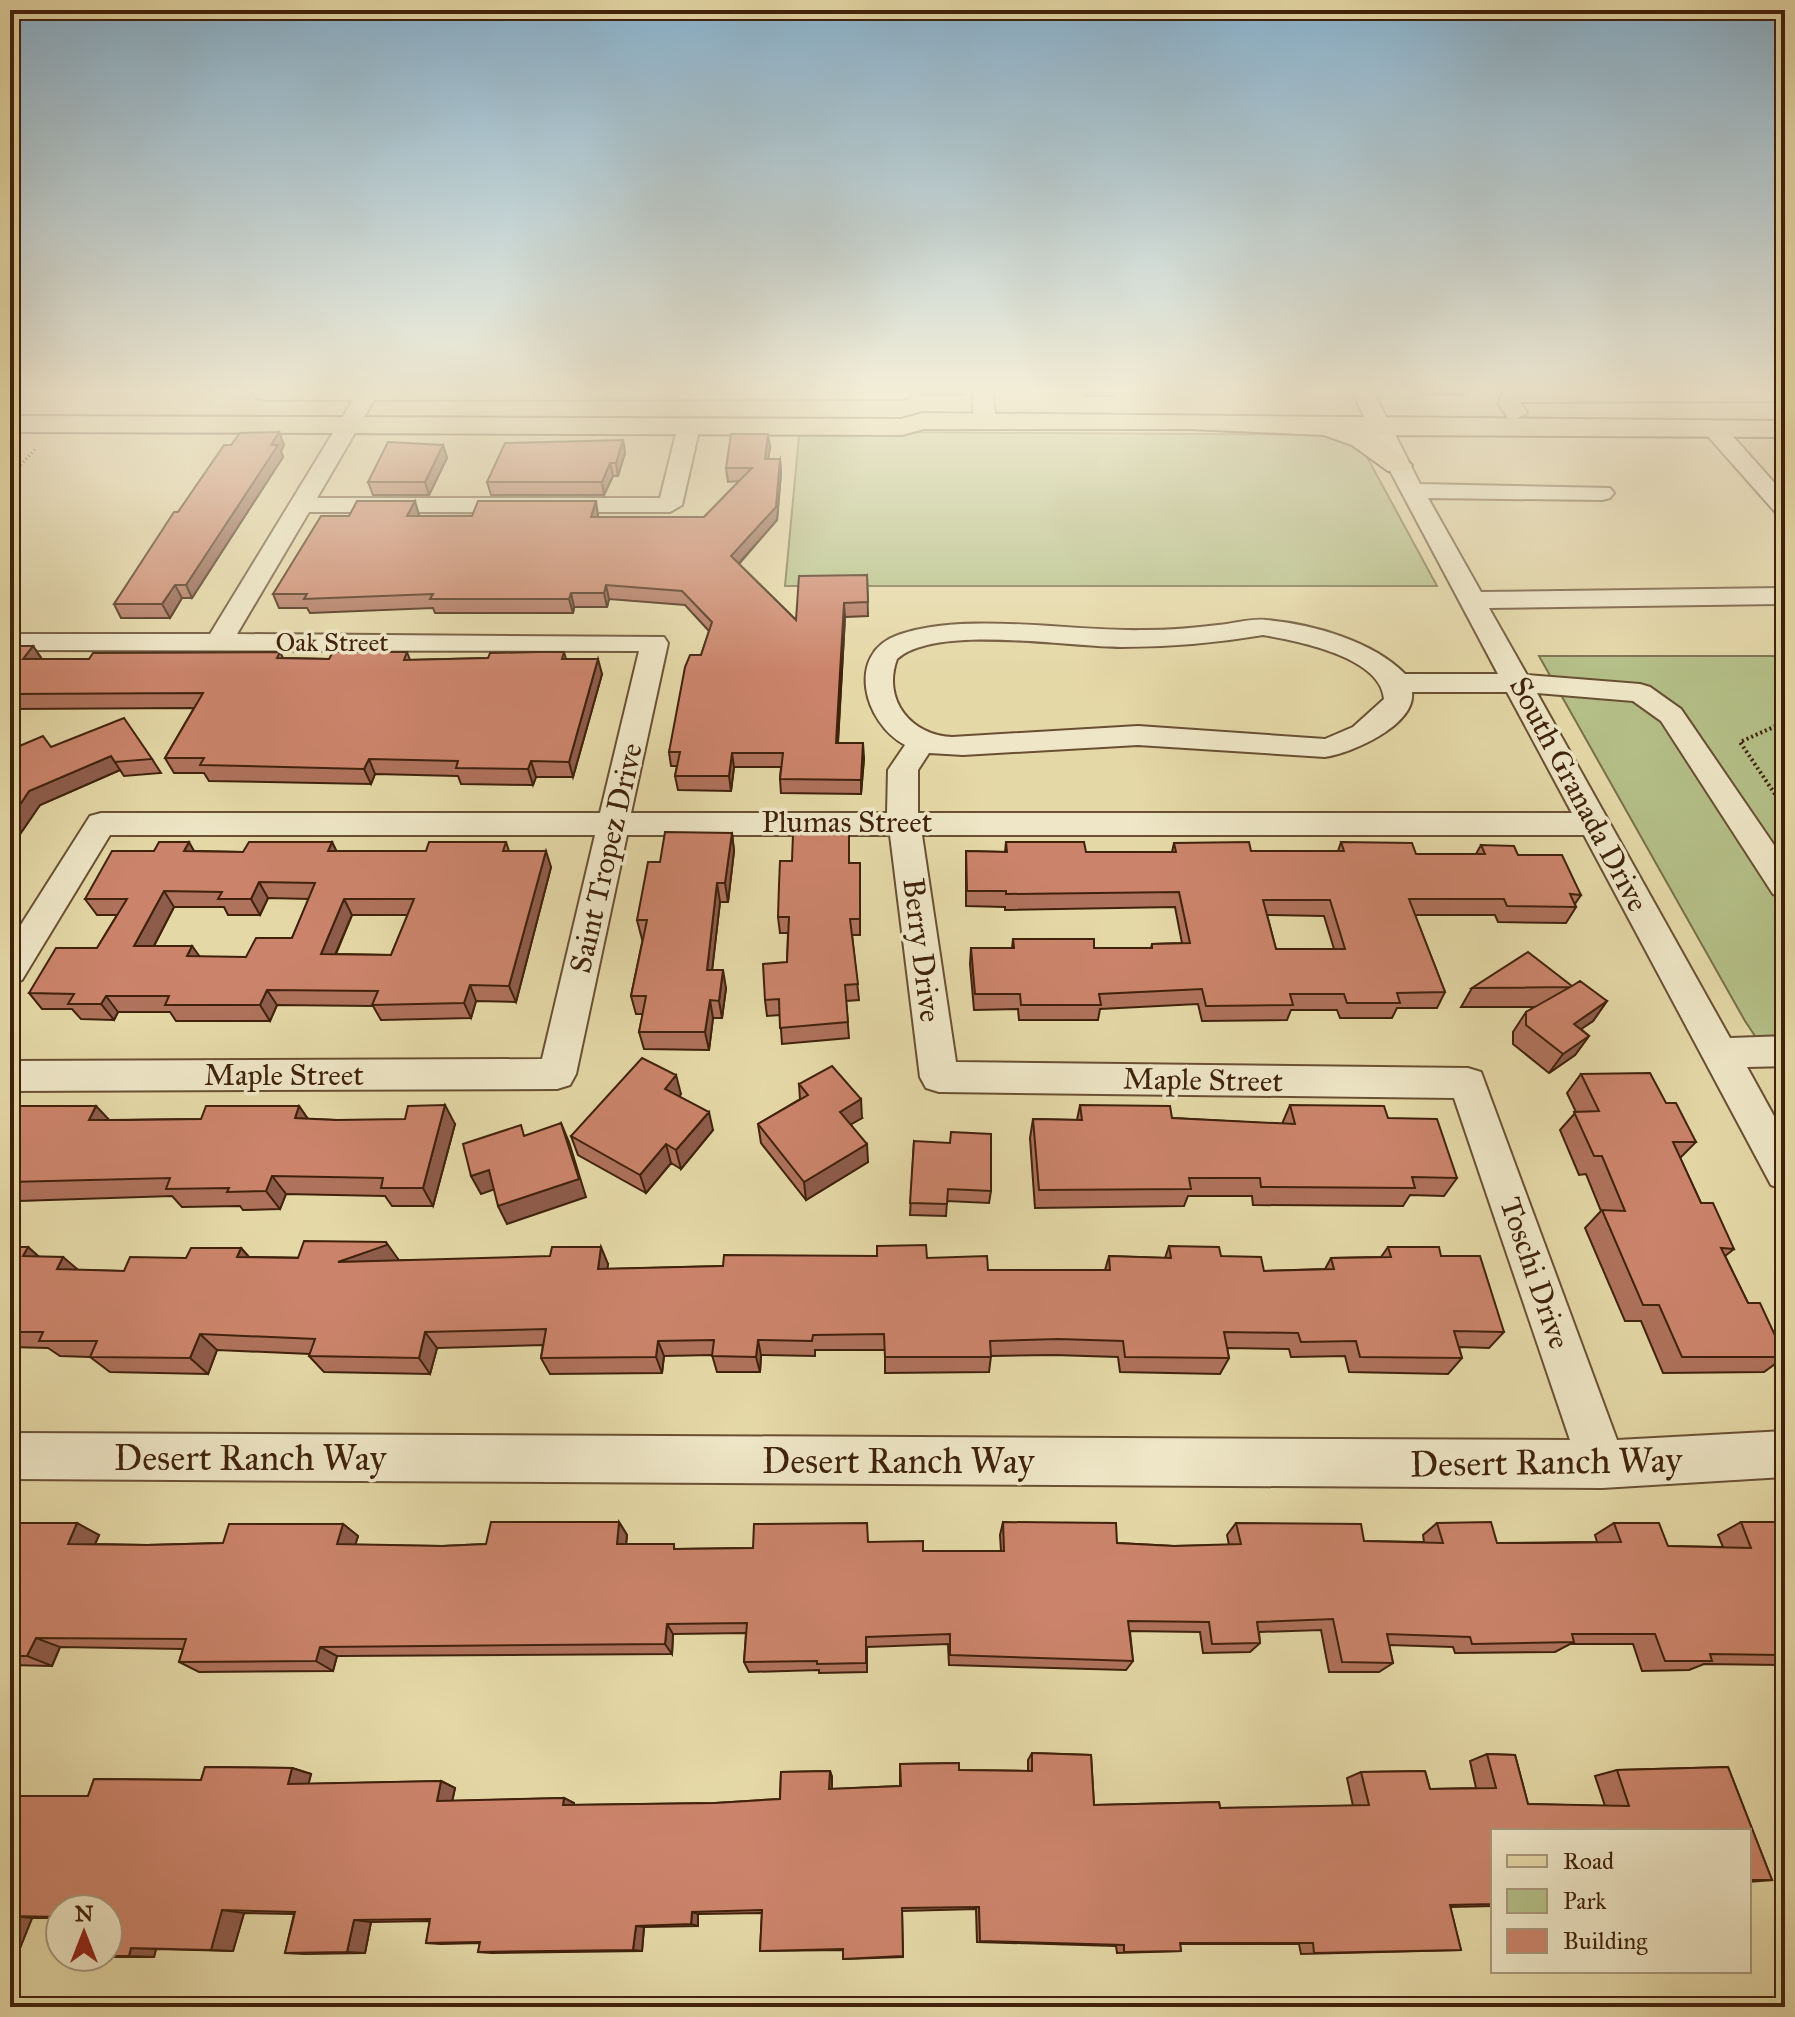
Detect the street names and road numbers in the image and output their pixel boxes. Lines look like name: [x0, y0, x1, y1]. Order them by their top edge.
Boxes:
street label: Oak Street: [275, 626, 389, 658]
street label: South Granada Drive: [1502, 670, 1656, 918]
street label: Saint Tropez Drive: [562, 740, 650, 976]
street label: Plumas Street: [762, 804, 933, 840]
street label: Berry Drive: [895, 876, 949, 1024]
street label: Maple Street: [204, 1057, 364, 1093]
street label: Maple Street: [1123, 1061, 1284, 1099]
street label: Toschi Drive: [1492, 1193, 1578, 1353]
street label: Desert Ranch Way: [114, 1436, 387, 1480]
street label: Desert Ranch Way: [1409, 1438, 1684, 1486]
street label: Desert Ranch Way: [762, 1439, 1035, 1483]

